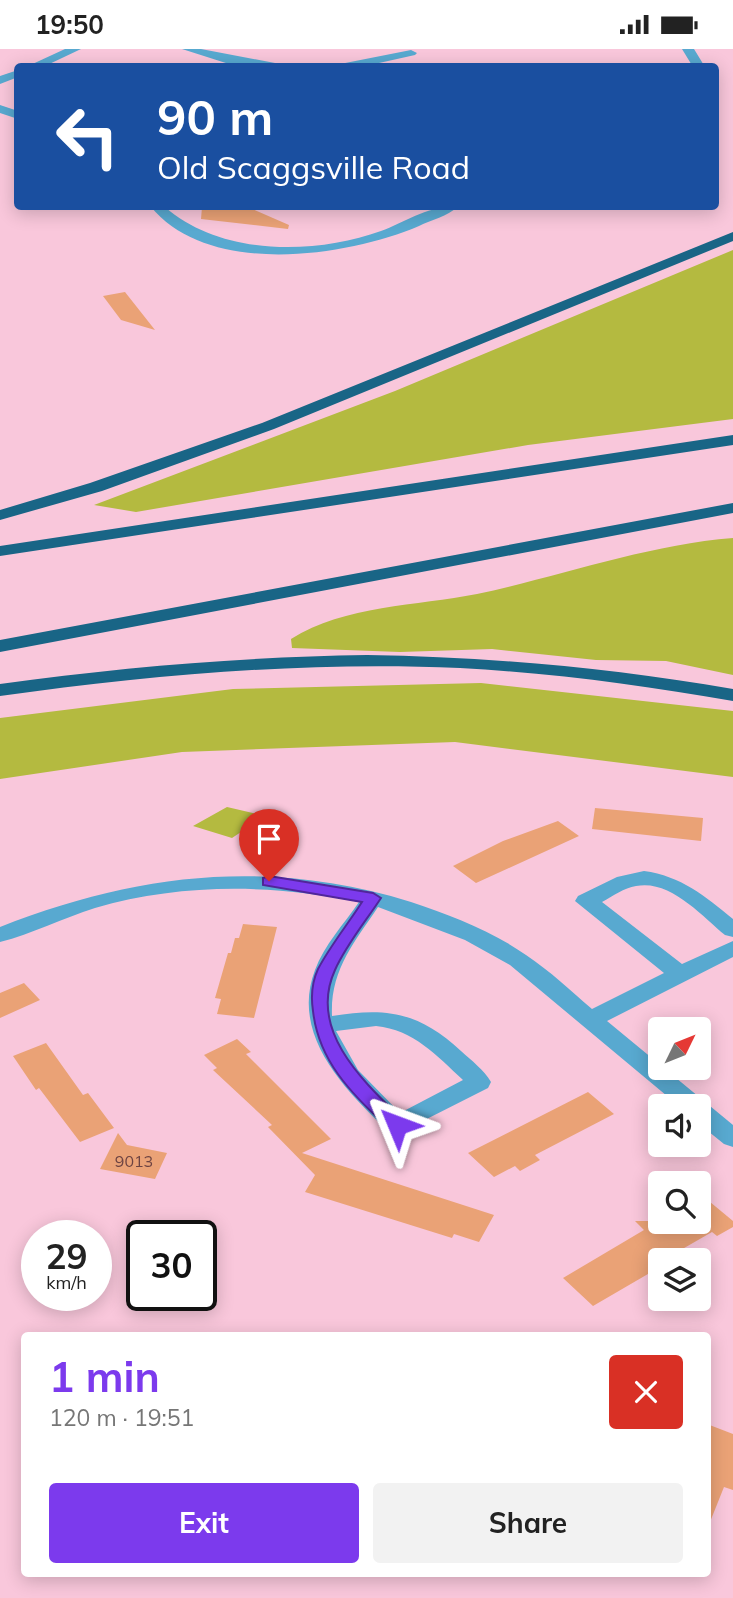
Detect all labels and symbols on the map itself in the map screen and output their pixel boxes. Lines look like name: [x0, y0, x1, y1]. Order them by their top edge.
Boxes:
pin: [239, 809, 299, 881]
north arrow: [648, 1017, 710, 1080]
position arrow: [360, 1088, 434, 1162]
house number: 9013: [115, 1151, 153, 1171]
speed limit sign: 30: [126, 1220, 217, 1311]

